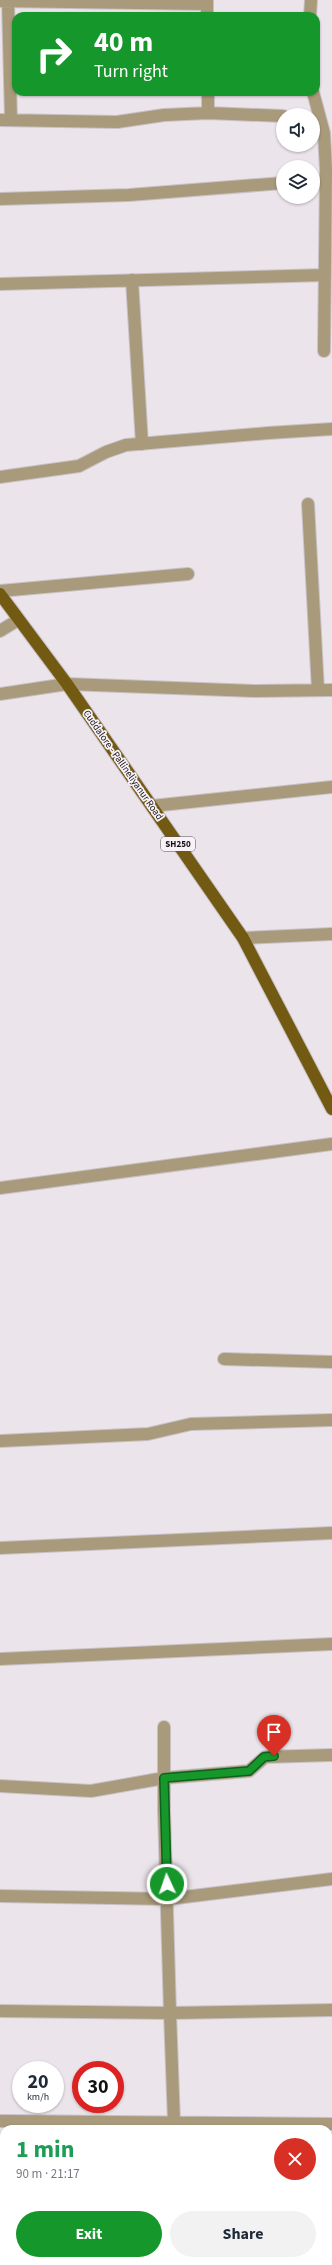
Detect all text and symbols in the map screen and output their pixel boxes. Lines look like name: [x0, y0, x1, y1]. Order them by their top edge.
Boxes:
text: 40 m: [94, 22, 153, 62]
icon: right: [28, 28, 80, 80]
text: Turn right: [94, 59, 168, 84]
map controls: [276, 108, 320, 204]
button: sound: [276, 108, 320, 152]
button: layers: [276, 160, 320, 204]
street label: Cuddalore - Pallineliyanur Road: [80, 707, 166, 823]
road number: SH250: [161, 837, 195, 851]
pin: [257, 1715, 291, 1756]
icon: arrive: [263, 1721, 285, 1743]
position arrow: [146, 1863, 188, 1905]
speed limit sign: 30: [72, 2061, 124, 2113]
text: 20: [27, 2068, 49, 2096]
text: km/h: [27, 2090, 49, 2104]
text: 1 min: [16, 2132, 74, 2167]
button: close: [274, 2138, 316, 2180]
text: 90 m · 21:17: [16, 2165, 80, 2183]
button: Exit: [16, 2211, 162, 2257]
button: Share: [170, 2211, 316, 2257]

